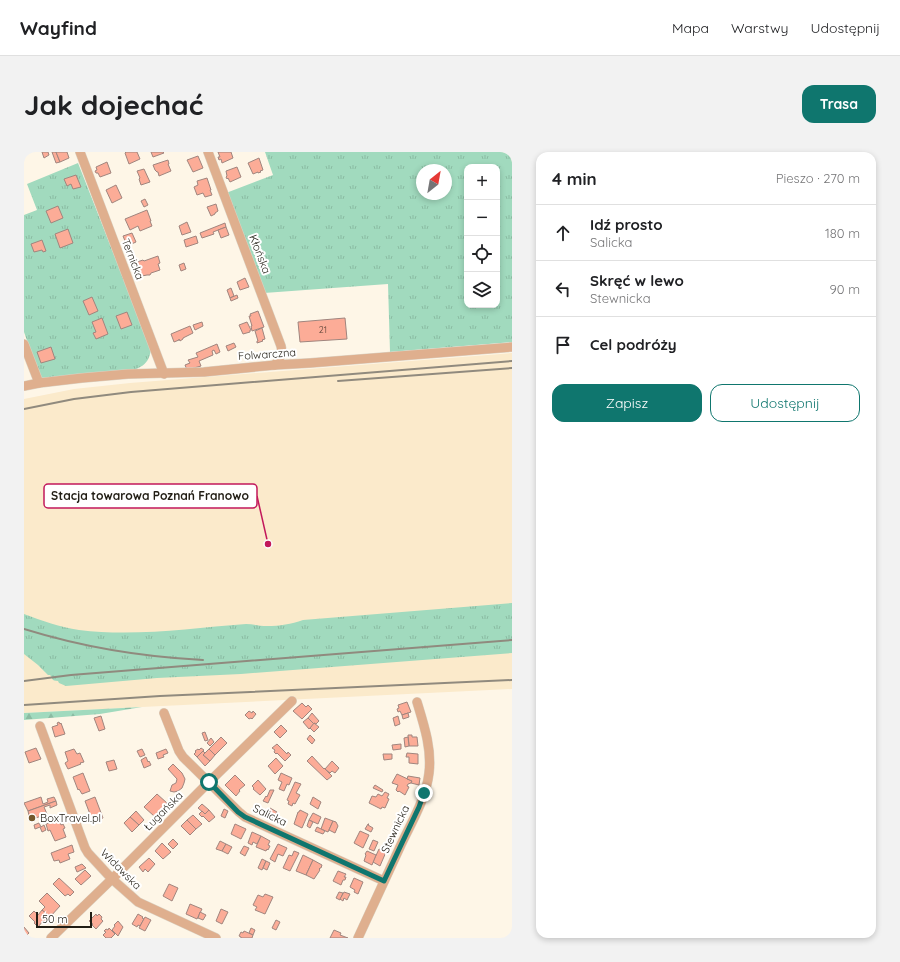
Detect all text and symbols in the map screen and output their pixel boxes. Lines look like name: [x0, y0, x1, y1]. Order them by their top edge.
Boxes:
text: Wayfind: [20, 16, 97, 40]
text: Mapa: [672, 19, 709, 37]
text: Warstwy: [731, 19, 789, 37]
text: Udostępnij: [811, 19, 880, 37]
button: Trasa: [802, 85, 876, 123]
text: Jak dojechać: [24, 87, 203, 122]
north arrow: [416, 164, 452, 200]
map controls: [464, 164, 500, 308]
button: +: [464, 164, 500, 200]
text: 4 min: [552, 168, 597, 189]
text: Pieszo · 270 m: [776, 170, 860, 186]
button: −: [464, 200, 500, 236]
text: Idź prosto: [590, 215, 663, 234]
icon: ahead: [552, 222, 574, 244]
text: 180 m: [825, 225, 860, 241]
street label: Kłońska: [246, 233, 274, 275]
text: Salicka: [590, 234, 632, 250]
button: locate: [464, 236, 500, 272]
street label: Ternicka: [119, 237, 147, 281]
text: Skręć w lewo: [590, 271, 684, 290]
button: layers: [464, 272, 500, 308]
icon: left: [552, 278, 574, 300]
text: 90 m: [830, 281, 860, 297]
text: Stewnicka: [590, 290, 651, 306]
house number: 21: [319, 324, 327, 335]
icon: arrive: [552, 334, 574, 356]
text: Cel podróży: [590, 335, 677, 354]
street label: Folwarczna: [238, 345, 296, 363]
button: Zapisz: [552, 384, 702, 422]
button: Udostępnij: [710, 384, 860, 422]
callout: Stacja towarowa Poznań Franowo: [44, 484, 257, 508]
text: Stacja towarowa Poznań Franowo: [51, 488, 249, 503]
route start: [200, 773, 218, 791]
route end: [415, 784, 433, 802]
street label: Ługańska: [140, 788, 186, 834]
street label: Salicka: [251, 801, 289, 829]
street label: Stewnicka: [378, 803, 412, 855]
place label: BoxTravel.pl: [40, 811, 101, 825]
marker: BoxTravel.pl: [27, 813, 37, 823]
street label: Widawska: [98, 846, 144, 892]
scale bar: [36, 910, 92, 929]
text: 50 m: [42, 912, 68, 926]

